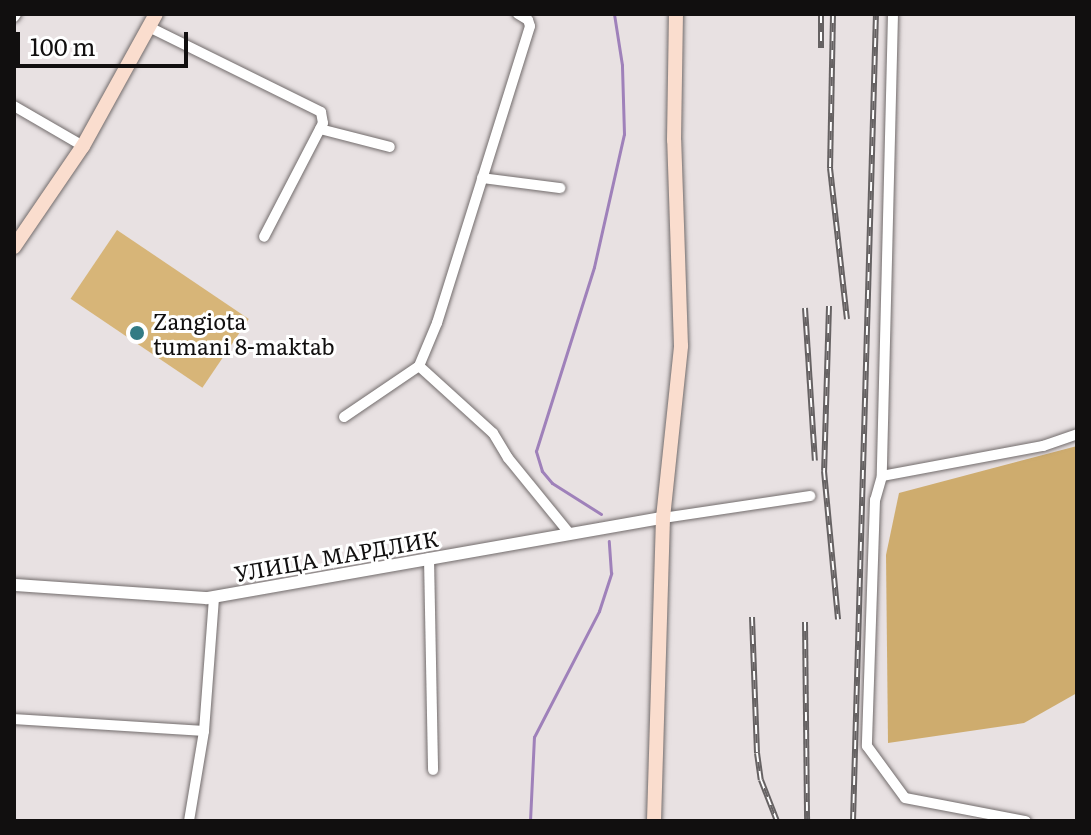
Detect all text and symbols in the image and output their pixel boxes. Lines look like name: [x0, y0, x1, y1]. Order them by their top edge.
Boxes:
scale bar: [20, 16, 192, 66]
text: 100 m: [30, 28, 96, 63]
place label: Zangiota tumani 8-maktab: [153, 307, 334, 358]
marker: Zangiota tumani 8-maktab: [128, 324, 146, 342]
street label: УЛИЦА МАРДЛИК: [232, 524, 440, 586]

